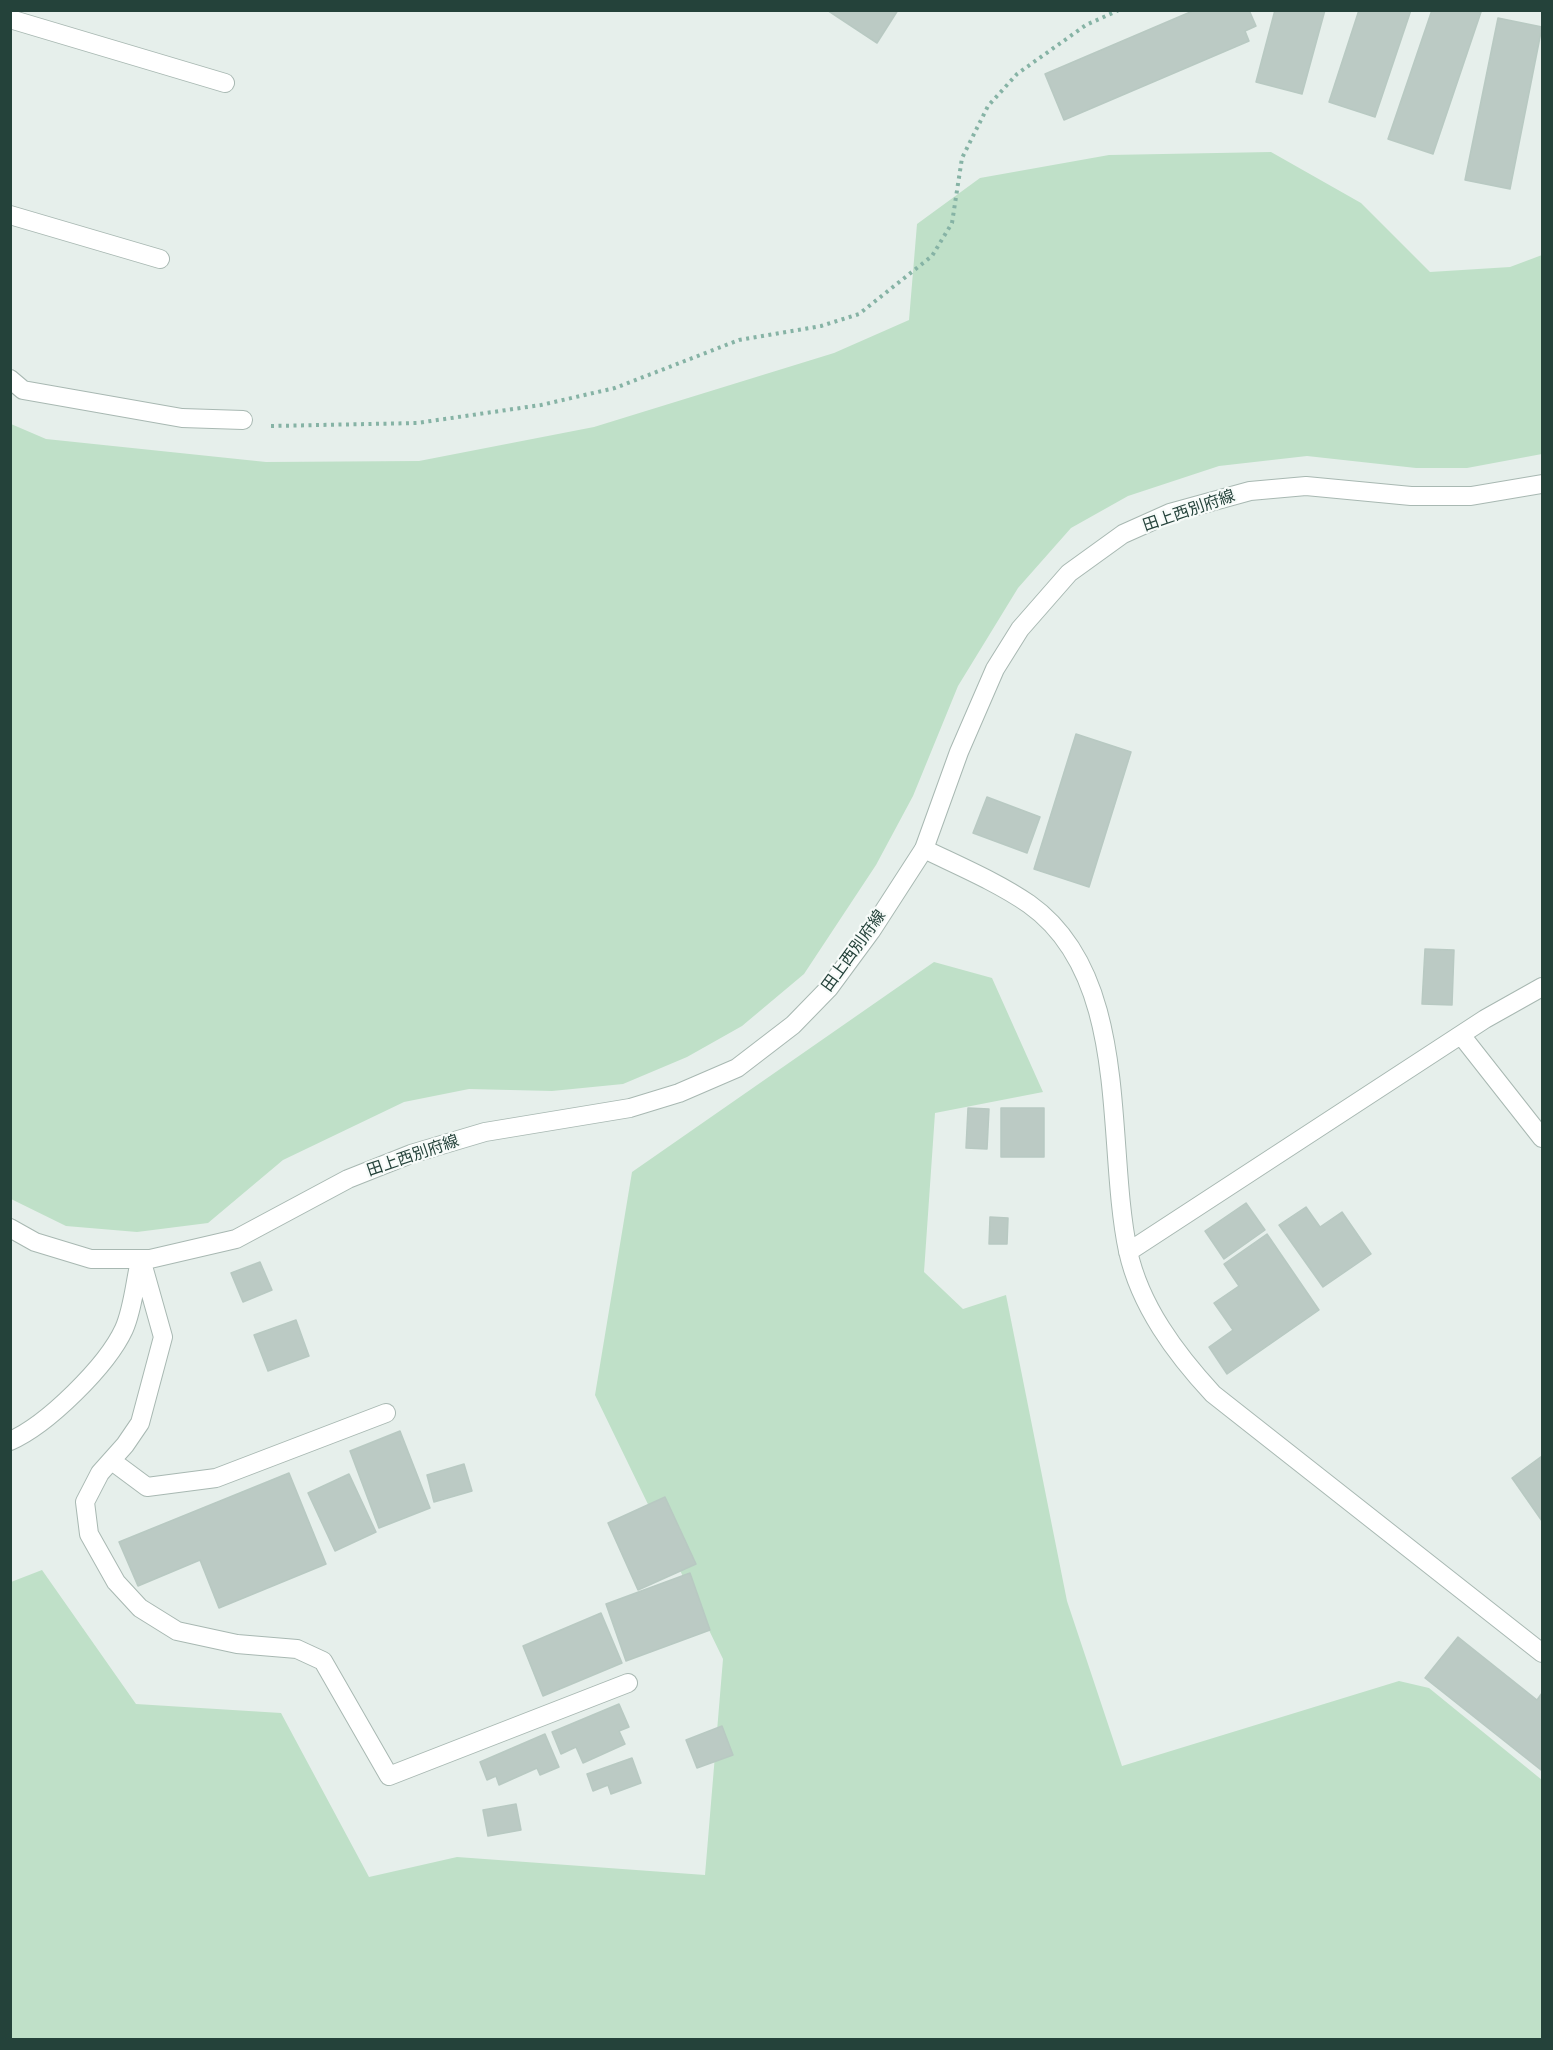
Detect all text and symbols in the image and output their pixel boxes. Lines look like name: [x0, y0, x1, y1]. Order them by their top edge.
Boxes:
street label: 田上西別府線: [1140, 486, 1238, 536]
street label: 田上西別府線: [818, 907, 890, 995]
street label: 田上西別府線: [364, 1131, 462, 1181]

